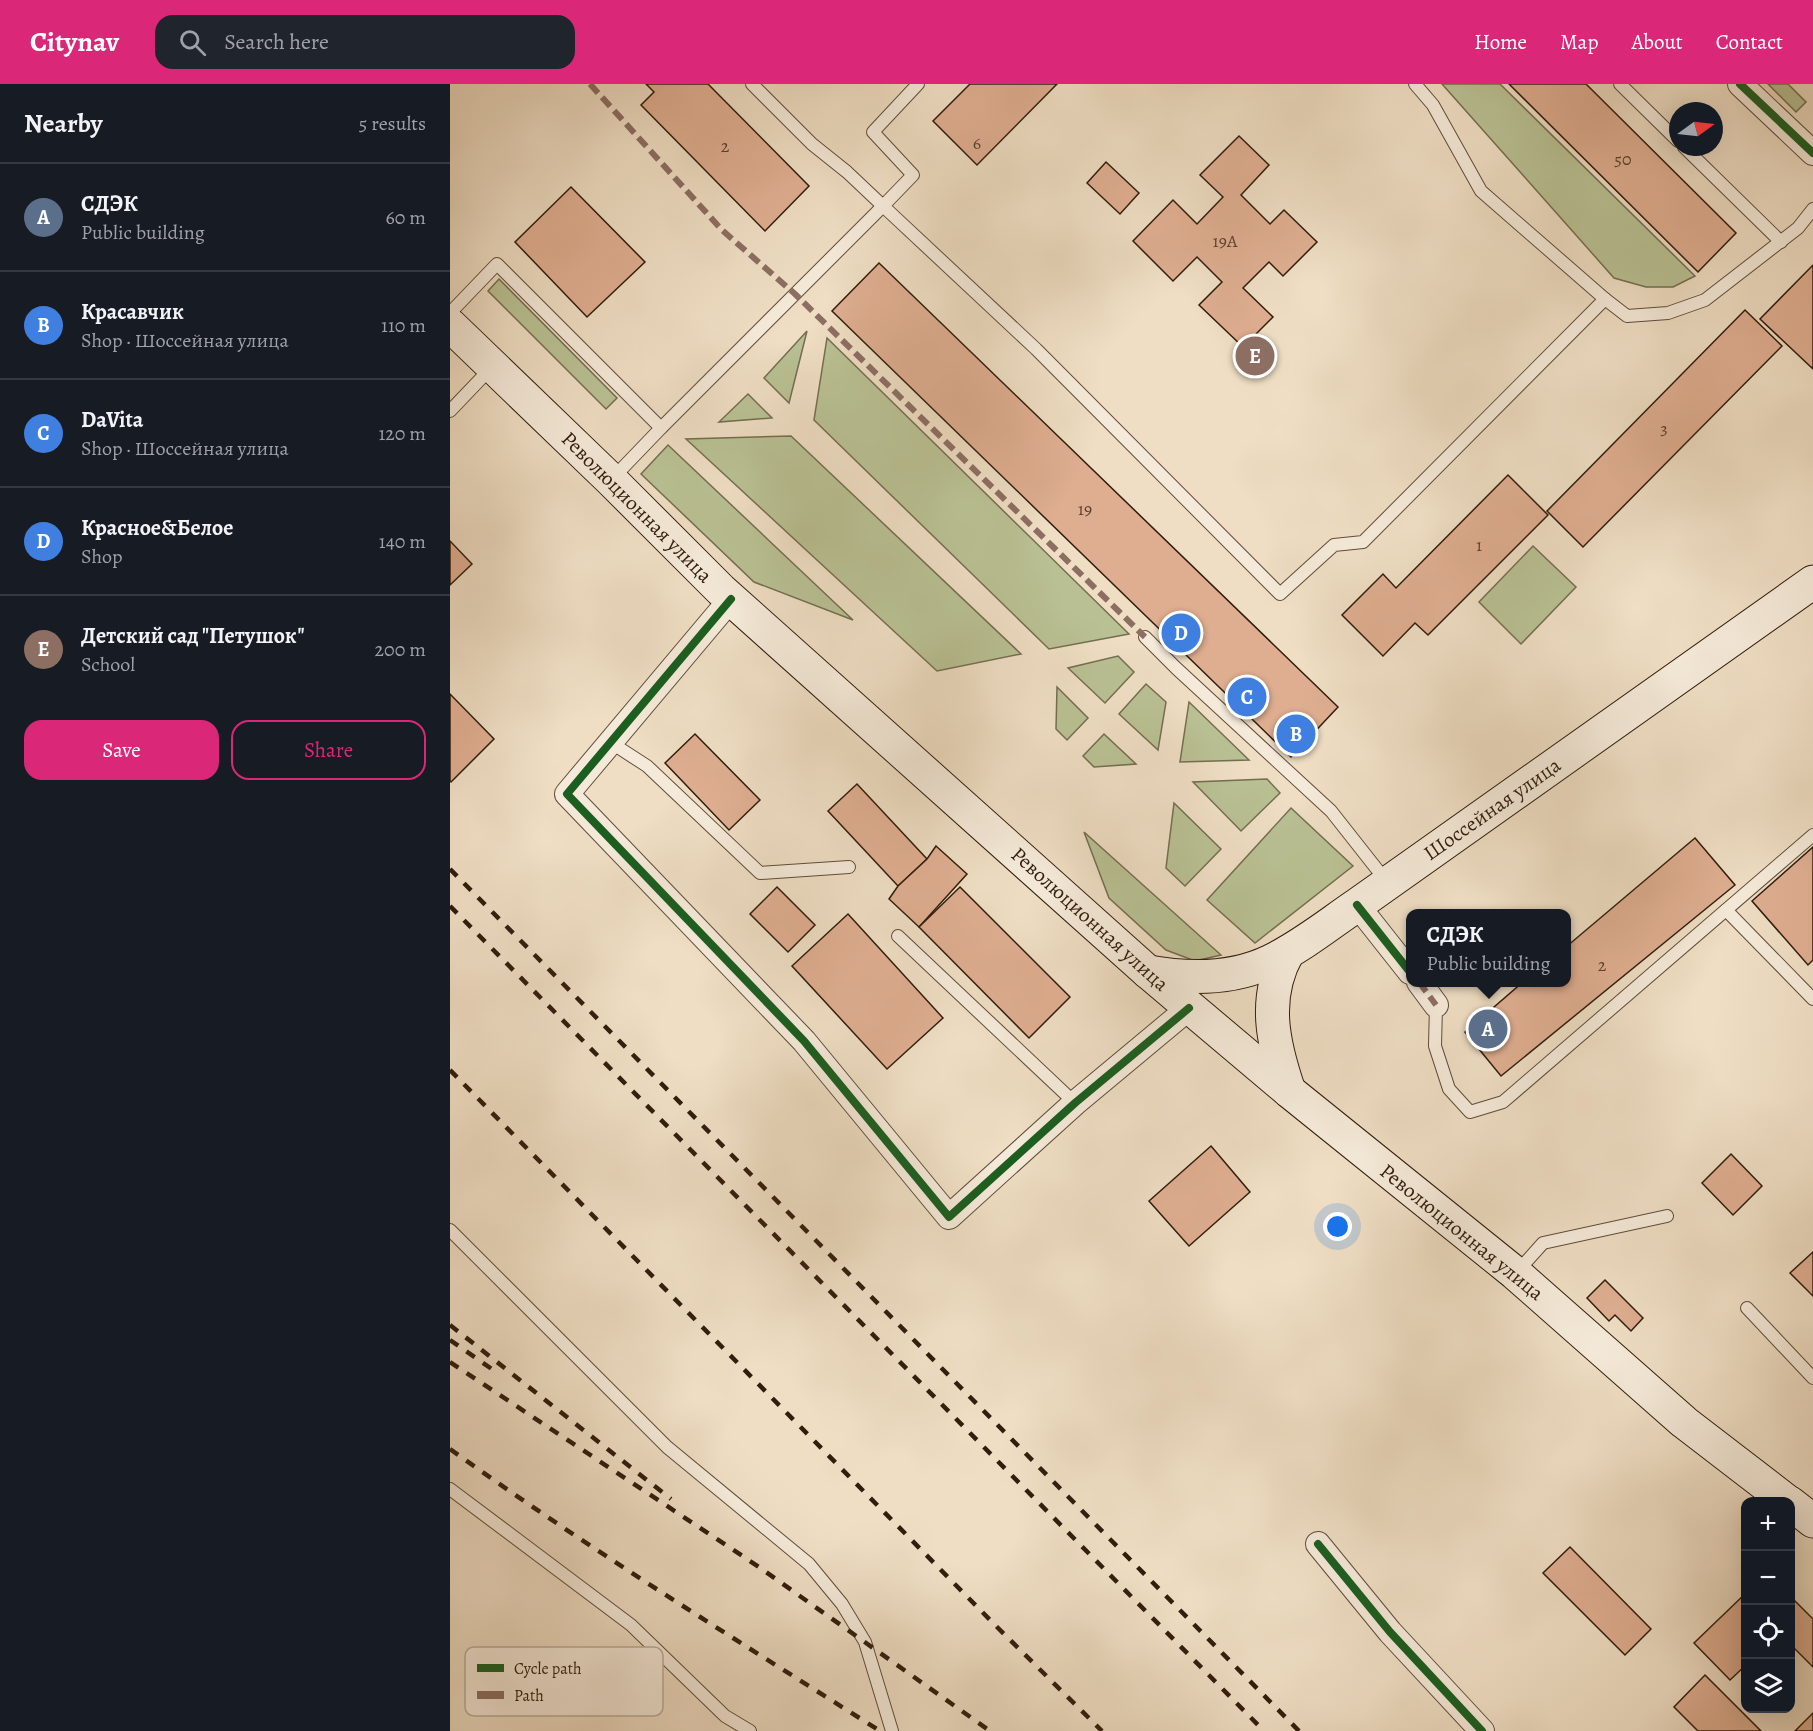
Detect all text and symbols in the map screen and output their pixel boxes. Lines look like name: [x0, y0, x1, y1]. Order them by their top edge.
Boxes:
search box: [155, 15, 575, 69]
text: Citynav: [30, 23, 119, 61]
icon: search: [176, 26, 209, 59]
text: Search here: [224, 27, 329, 57]
text: Home: [1474, 28, 1527, 56]
text: Map: [1560, 28, 1598, 56]
text: About: [1631, 28, 1683, 56]
text: Contact: [1716, 28, 1783, 56]
north arrow: [1669, 102, 1723, 156]
text: Nearby: [24, 106, 103, 141]
text: 5 results: [359, 110, 426, 137]
house number: 6: [973, 131, 981, 155]
house number: 2: [721, 134, 730, 158]
house number: 50: [1614, 147, 1632, 171]
text: СДЭК: [81, 189, 138, 219]
text: A: [37, 204, 50, 231]
text: 60 m: [386, 204, 426, 231]
text: Public building: [81, 219, 205, 246]
house number: 19А: [1213, 229, 1238, 253]
text: Красавчик: [81, 297, 184, 327]
text: B: [37, 312, 50, 339]
text: 110 m: [381, 312, 426, 339]
text: Shop · Шоссейная улица: [81, 327, 289, 354]
pin: E: [1236, 334, 1274, 378]
text: DaVita: [81, 405, 143, 435]
house number: 3: [1660, 416, 1668, 440]
text: C: [37, 420, 50, 447]
text: 120 m: [378, 420, 426, 447]
street label: Революционная улица: [555, 425, 719, 589]
text: Shop · Шоссейная улица: [81, 435, 289, 462]
house number: 19: [1078, 497, 1092, 521]
text: Красное&Белое: [81, 513, 233, 543]
text: D: [37, 528, 50, 555]
text: 140 m: [379, 528, 426, 555]
house number: 1: [1476, 533, 1482, 557]
text: Shop: [81, 543, 123, 570]
pin: D: [1162, 610, 1200, 656]
text: Детский сад "Петушок": [81, 621, 305, 651]
text: E: [38, 636, 49, 663]
text: 200 m: [375, 636, 426, 663]
text: School: [81, 651, 135, 678]
pin: C: [1228, 674, 1266, 720]
pin: B: [1276, 712, 1316, 756]
button: Save: [24, 720, 219, 780]
button: Share: [231, 720, 426, 780]
street label: Шоссейная улица: [1418, 751, 1567, 867]
street label: Революционная улица: [1005, 841, 1175, 998]
popup: [1406, 909, 1571, 987]
text: СДЭК: [1427, 920, 1483, 950]
text: Public building: [1427, 950, 1550, 977]
house number: 2: [1598, 953, 1607, 977]
pin: A: [1468, 1006, 1508, 1052]
street label: Революционная улица: [1374, 1157, 1550, 1307]
your location: [1323, 1212, 1352, 1241]
map controls: [1741, 1497, 1795, 1713]
button: +: [1741, 1497, 1795, 1551]
button: −: [1741, 1551, 1795, 1605]
button: locate: [1741, 1605, 1795, 1659]
legend: [465, 1647, 663, 1716]
text: Cycle path: [514, 1658, 582, 1680]
button: layers: [1741, 1659, 1795, 1713]
text: Path: [514, 1685, 544, 1707]

